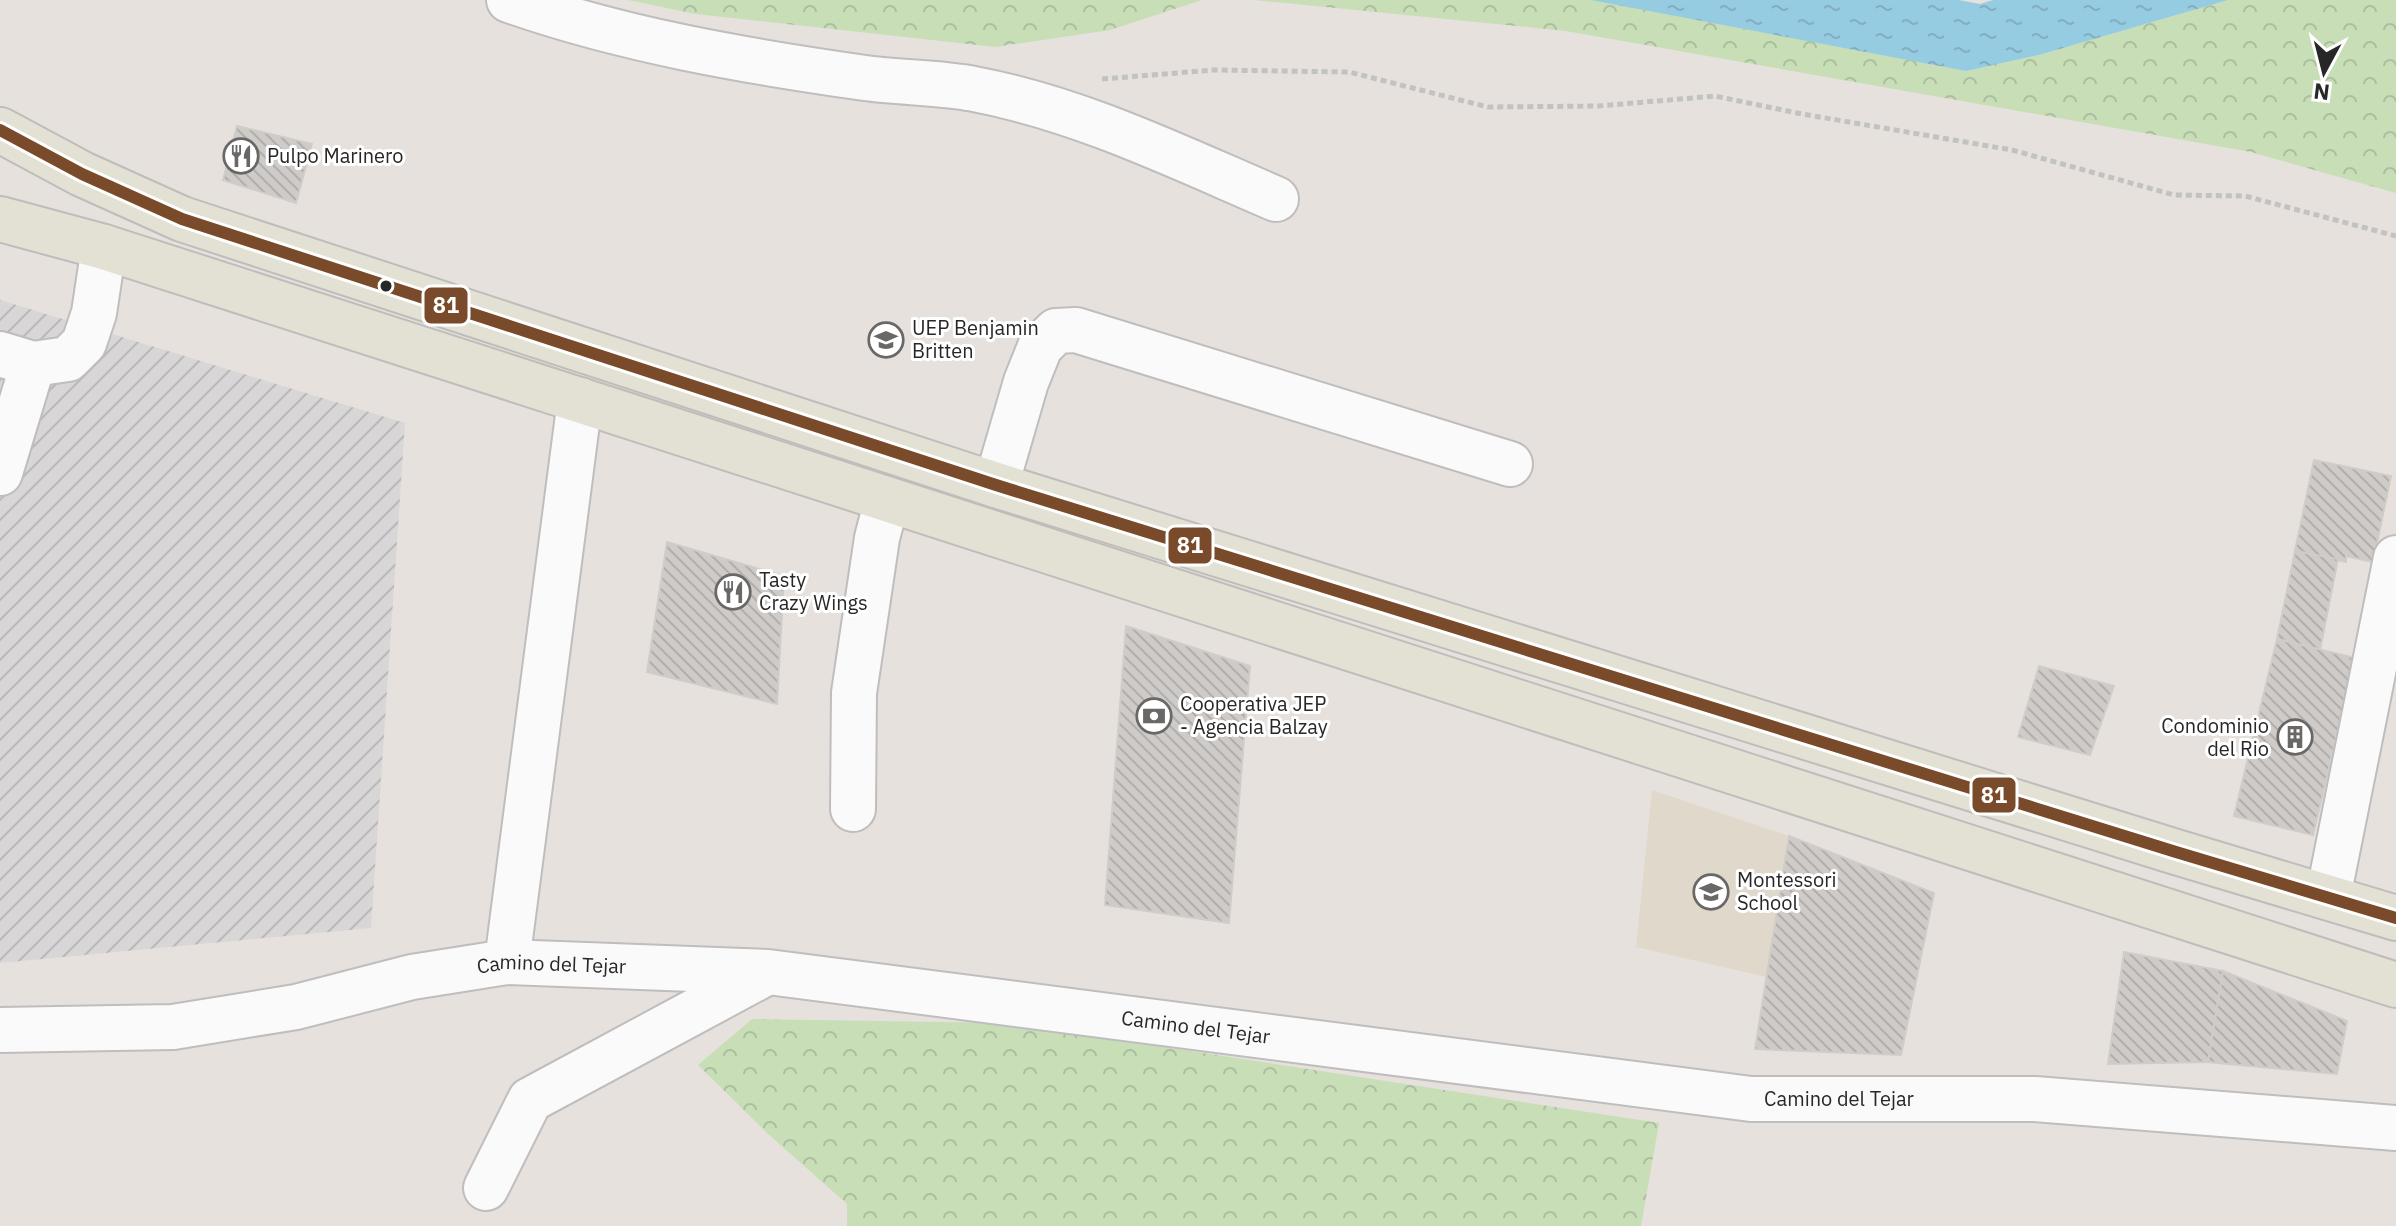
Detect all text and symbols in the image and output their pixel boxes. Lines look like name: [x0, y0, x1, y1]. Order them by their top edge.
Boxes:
north arrow: [2284, 32, 2364, 112]
text: N: [2312, 77, 2331, 108]
restaurant icon: Pulpo Marinero: [222, 137, 260, 175]
place label: Pulpo Marinero: [267, 142, 403, 169]
unlabelled marker: [378, 278, 394, 294]
line badge: 81: [423, 286, 469, 325]
text: 81: [433, 290, 459, 319]
place label: UEP Benjamin Britten: [912, 314, 1039, 364]
school or university icon: UEP Benjamin Britten: [867, 321, 905, 359]
line badge: 81: [1167, 526, 1213, 565]
text: 81: [1177, 530, 1203, 559]
place label: Tasty Crazy Wings: [759, 566, 868, 616]
restaurant icon: Tasty Crazy Wings: [714, 573, 752, 611]
place label: Cooperativa JEP - Agencia Balzay: [1180, 690, 1328, 740]
bank icon: Cooperativa JEP - Agencia Balzay: [1135, 697, 1173, 735]
place label: Condominio del Rio: [2161, 712, 2269, 762]
building icon: Condominio del Rio: [2276, 718, 2314, 756]
line badge: 81: [1971, 776, 2017, 814]
text: 81: [1981, 780, 2007, 809]
place label: Montessori School: [1737, 866, 1837, 916]
school or university icon: Montessori School: [1692, 873, 1730, 911]
street label: Camino del Tejar: [475, 948, 627, 980]
street label: Camino del Tejar: [1120, 1004, 1272, 1050]
street label: Camino del Tejar: [1764, 1085, 1914, 1112]

